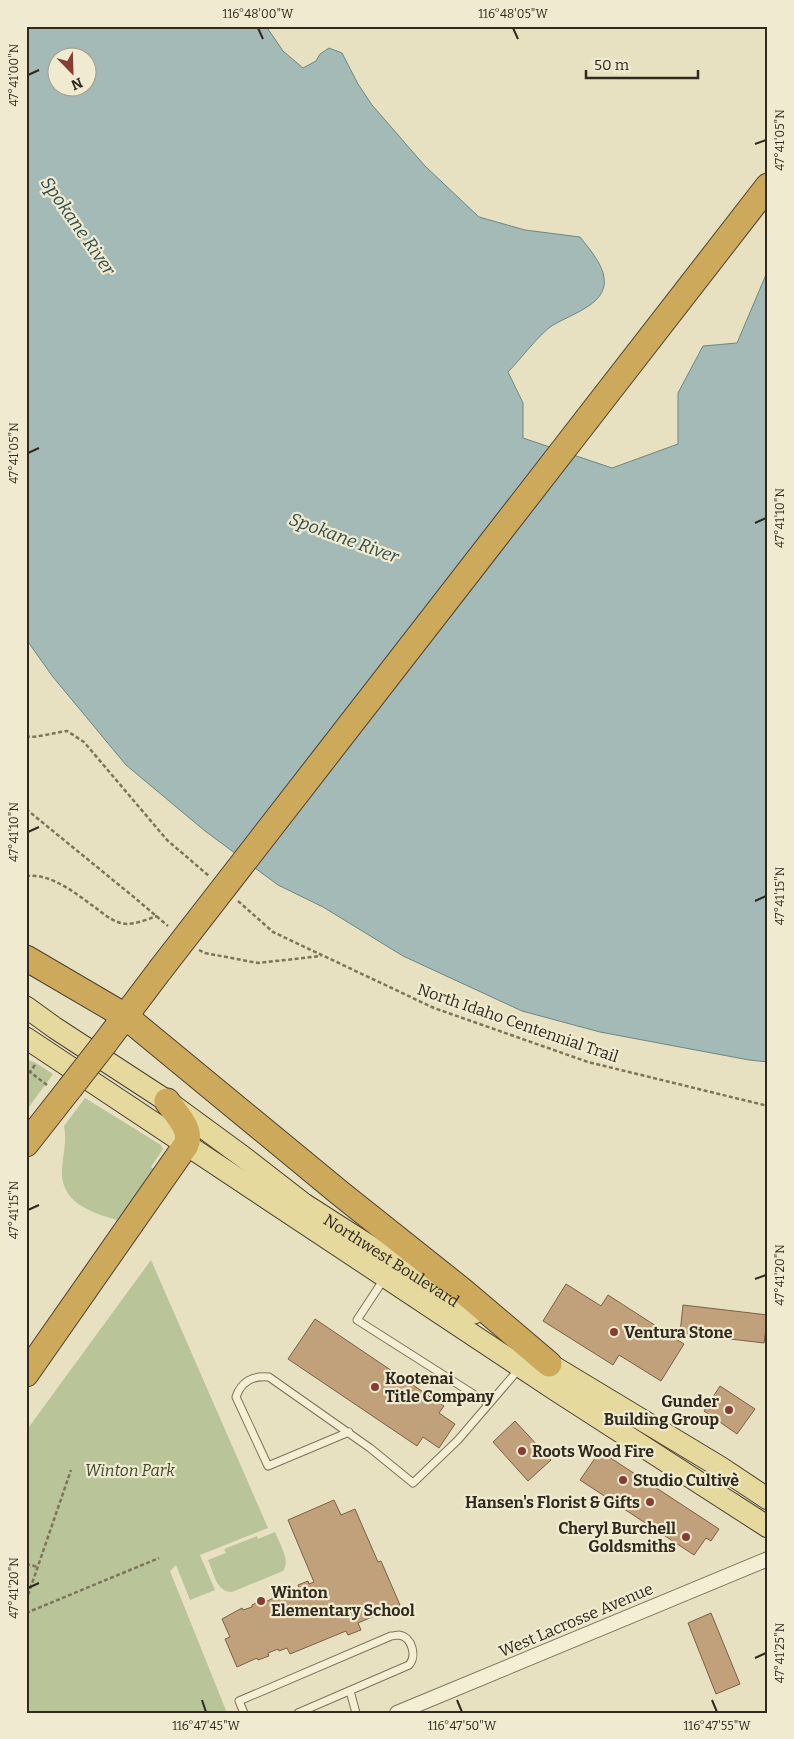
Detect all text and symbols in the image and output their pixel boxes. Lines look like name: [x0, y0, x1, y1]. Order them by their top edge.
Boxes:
text: 116°48'00"W: [223, 7, 294, 21]
text: 116°48'05"W: [478, 7, 548, 21]
text: 47°41'00"N: [7, 43, 21, 106]
north arrow: [48, 48, 98, 98]
scale bar: [586, 48, 699, 80]
text: 50 m: [594, 56, 630, 74]
text: N: [68, 74, 85, 94]
text: 47°41'05"N: [773, 109, 787, 171]
water label: Spokane River: [36, 173, 120, 280]
text: 47°41'05"N: [7, 422, 21, 484]
text: 47°41'10"N: [773, 488, 787, 548]
water label: Spokane River: [286, 508, 402, 568]
text: 47°41'10"N: [7, 802, 21, 862]
text: 47°41'15"N: [773, 866, 787, 925]
street label: North Idaho Centennial Trail: [415, 980, 621, 1067]
text: 47°41'15"N: [7, 1180, 21, 1239]
street label: Northwest Boulevard: [320, 1210, 463, 1311]
text: 47°41'20"N: [773, 1244, 787, 1306]
place label: Ventura Stone: [624, 1323, 733, 1342]
marker: Ventura Stone: [608, 1326, 620, 1338]
place label: Kootenai Title Company: [385, 1369, 494, 1406]
marker: Kootenai Title Company: [369, 1381, 381, 1393]
place label: Gunder Building Group: [604, 1392, 719, 1429]
marker: Gunder Building Group: [723, 1404, 735, 1416]
place label: Roots Wood Fire: [532, 1442, 654, 1461]
marker: Roots Wood Fire: [516, 1445, 528, 1457]
park label: Winton Park: [85, 1461, 175, 1480]
place label: Studio Cultivè: [633, 1471, 739, 1490]
marker: Studio Cultivè: [617, 1474, 629, 1486]
place label: Hansen's Florist & Gifts: [465, 1493, 640, 1512]
marker: Hansen's Florist & Gifts: [644, 1496, 656, 1508]
place label: Cheryl Burchell Goldsmiths: [558, 1519, 676, 1556]
marker: Cheryl Burchell Goldsmiths: [680, 1531, 692, 1543]
text: 47°41'20"N: [7, 1557, 21, 1619]
street label: West Lacrosse Avenue: [496, 1579, 656, 1661]
place label: Winton Elementary School: [271, 1583, 415, 1620]
marker: Winton Elementary School: [255, 1595, 267, 1607]
text: 47°41'25"N: [773, 1622, 787, 1683]
text: 116°47'45"W: [172, 1719, 241, 1733]
text: 116°47'50"W: [428, 1719, 497, 1733]
text: 116°47'55"W: [683, 1719, 751, 1733]

